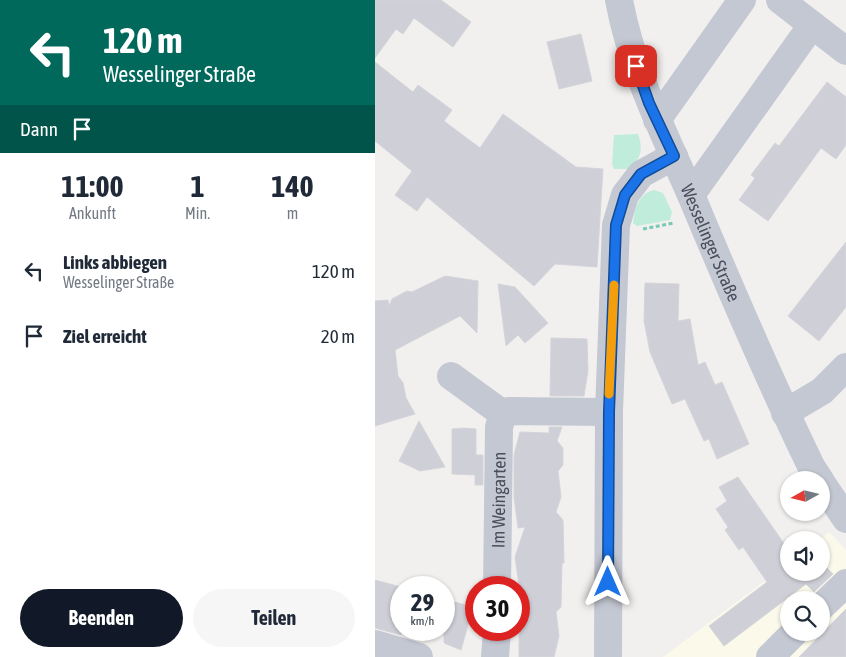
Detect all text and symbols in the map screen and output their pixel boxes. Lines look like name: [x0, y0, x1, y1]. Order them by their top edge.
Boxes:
icon: left: [20, 20, 85, 85]
text: 120 m: [103, 20, 182, 60]
pin: [615, 45, 657, 87]
icon: arrive: [622, 52, 650, 80]
text: Wesselinger Straße: [103, 61, 256, 87]
icon: arrive: [68, 115, 96, 143]
text: Dann: [20, 118, 58, 140]
text: 11:00: [61, 169, 124, 203]
text: 1: [190, 169, 205, 203]
text: 140: [271, 169, 314, 203]
street label: Wesselinger Straße: [677, 181, 745, 304]
text: Ankunft: [69, 204, 116, 222]
text: Min.: [185, 204, 210, 222]
text: m: [287, 204, 298, 222]
text: Links abbiegen: [63, 251, 167, 273]
icon: left: [20, 257, 48, 285]
text: 120 m: [312, 260, 355, 282]
text: Wesselinger Straße: [63, 273, 174, 291]
icon: arrive: [20, 322, 48, 350]
text: Ziel erreicht: [63, 325, 147, 347]
text: 20 m: [321, 325, 355, 347]
street label: Im Weingarten: [487, 452, 509, 548]
north arrow: [780, 471, 830, 521]
map controls: [780, 471, 830, 641]
button: sound: [780, 531, 830, 581]
position arrow: [581, 555, 633, 607]
speed limit sign: 30: [465, 576, 530, 641]
text: 29: [411, 588, 434, 616]
button: Beenden: [20, 589, 183, 647]
button: Teilen: [193, 589, 355, 647]
button: search: [780, 591, 830, 641]
text: km/h: [411, 614, 434, 628]

